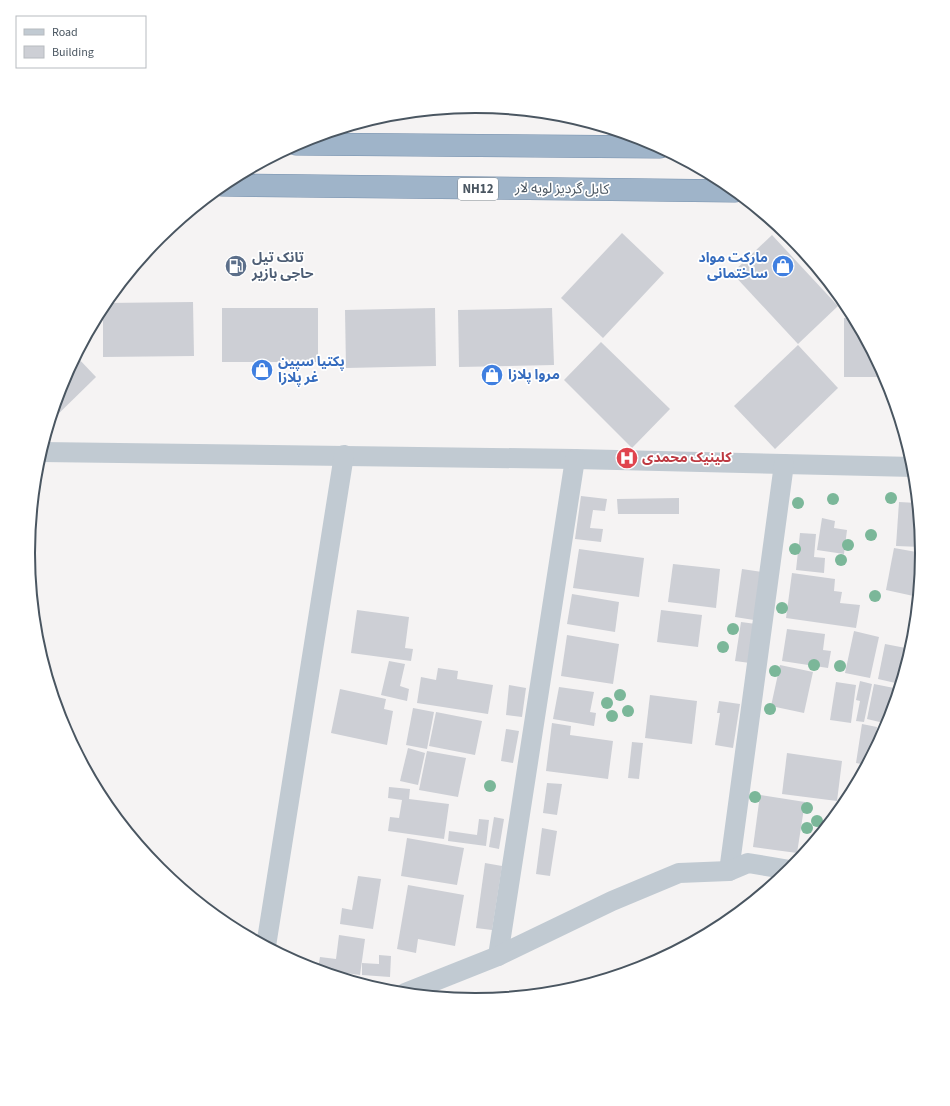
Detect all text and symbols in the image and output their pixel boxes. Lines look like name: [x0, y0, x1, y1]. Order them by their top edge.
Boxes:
legend: [16, 16, 146, 68]
text: Road: [52, 24, 78, 41]
text: Building: [52, 44, 94, 61]
road number: NH12: [458, 178, 498, 200]
street label: کابل گردیز لویه لار: [514, 178, 609, 200]
place label: تانک تیل حاجی بازیر: [251, 248, 314, 284]
place label: مارکت مواد ساختمانی: [699, 248, 768, 284]
fuel station icon: تانک تیل حاجی بازیر: [223, 253, 249, 279]
shop icon: مارکت مواد ساختمانی: [770, 253, 796, 279]
place label: پکتیا سپین غر پلازا: [278, 352, 345, 388]
shop icon: پکتیا سپین غر پلازا: [249, 357, 275, 383]
shop icon: مروا پلازا: [479, 362, 505, 388]
place label: مروا پلازا: [508, 365, 560, 385]
hospital icon: کلینیک محمدی: [614, 445, 640, 471]
place label: کلینیک محمدی: [642, 448, 732, 468]

